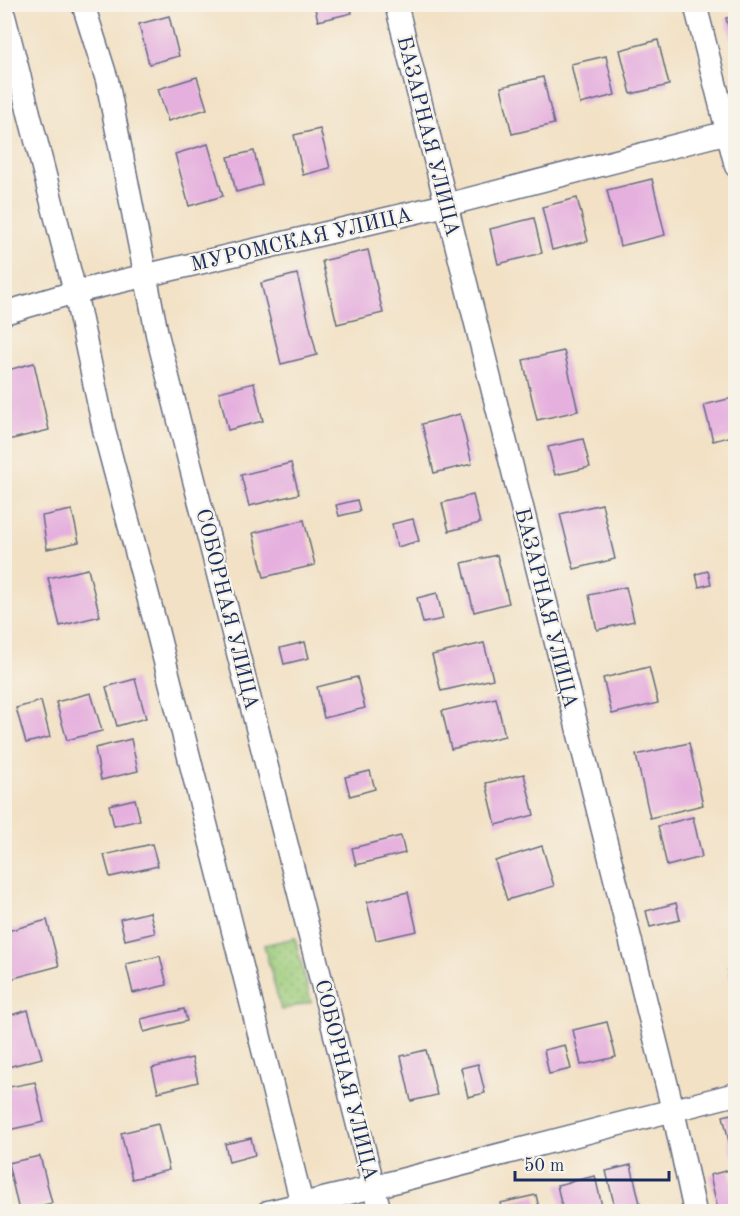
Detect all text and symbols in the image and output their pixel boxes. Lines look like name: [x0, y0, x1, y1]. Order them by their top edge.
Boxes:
street label: БАЗАРНАЯ УЛИЦА: [392, 34, 463, 239]
street label: МУРОМСКАЯ УЛИЦА: [189, 205, 414, 276]
street label: БАЗАРНАЯ УЛИЦА: [510, 506, 581, 711]
street label: СОБОРНАЯ УЛИЦА: [191, 507, 262, 712]
street label: СОБОРНАЯ УЛИЦА: [310, 978, 381, 1183]
scale bar: [515, 1144, 670, 1182]
text: 50 m: [524, 1157, 564, 1175]

